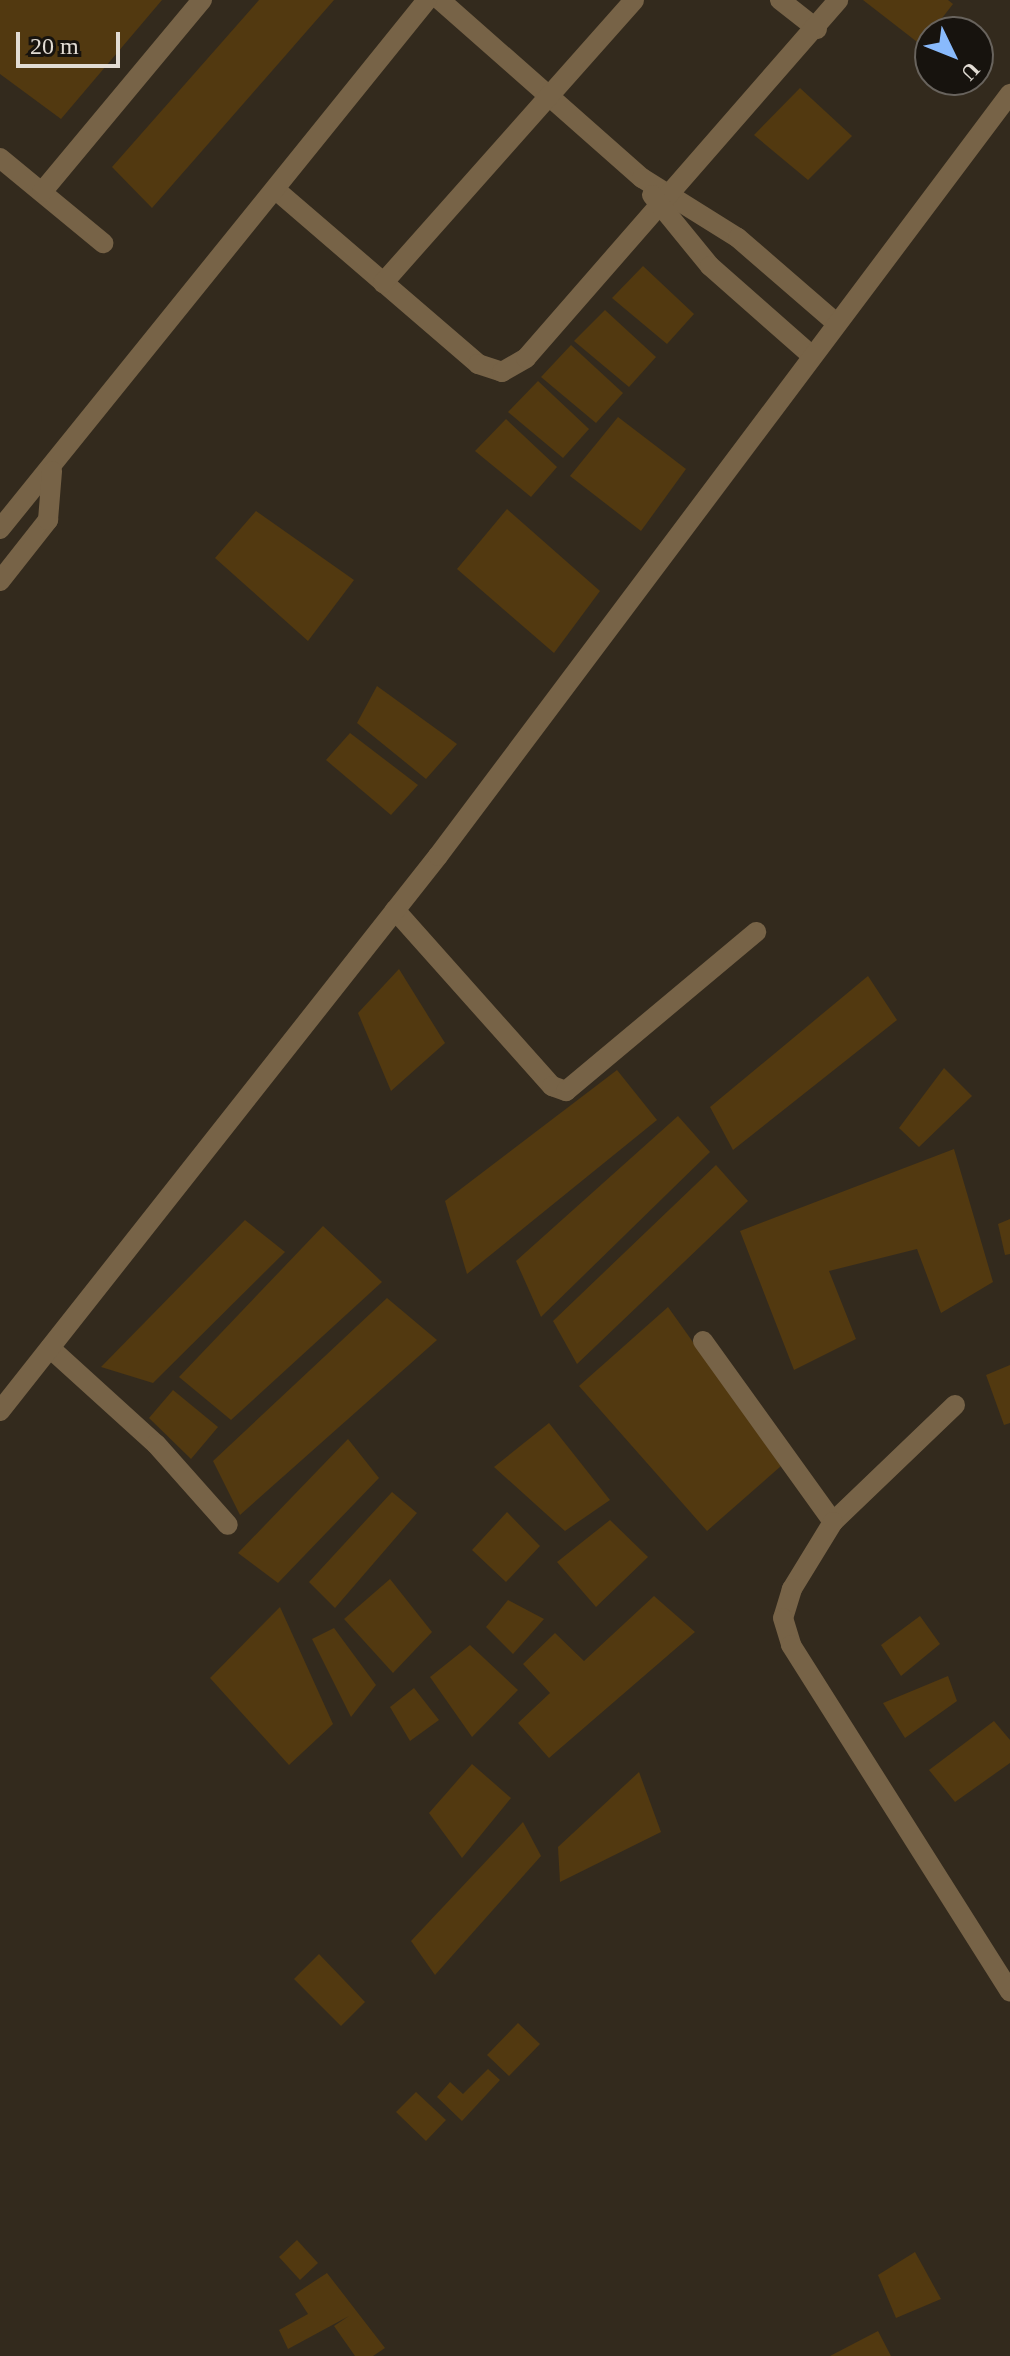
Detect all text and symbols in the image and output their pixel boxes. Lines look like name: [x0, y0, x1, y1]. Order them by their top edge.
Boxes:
scale bar: [20, 16, 124, 66]
north arrow: [914, 16, 994, 96]
text: 20 m: [30, 33, 79, 59]
text: U: [956, 57, 985, 86]

